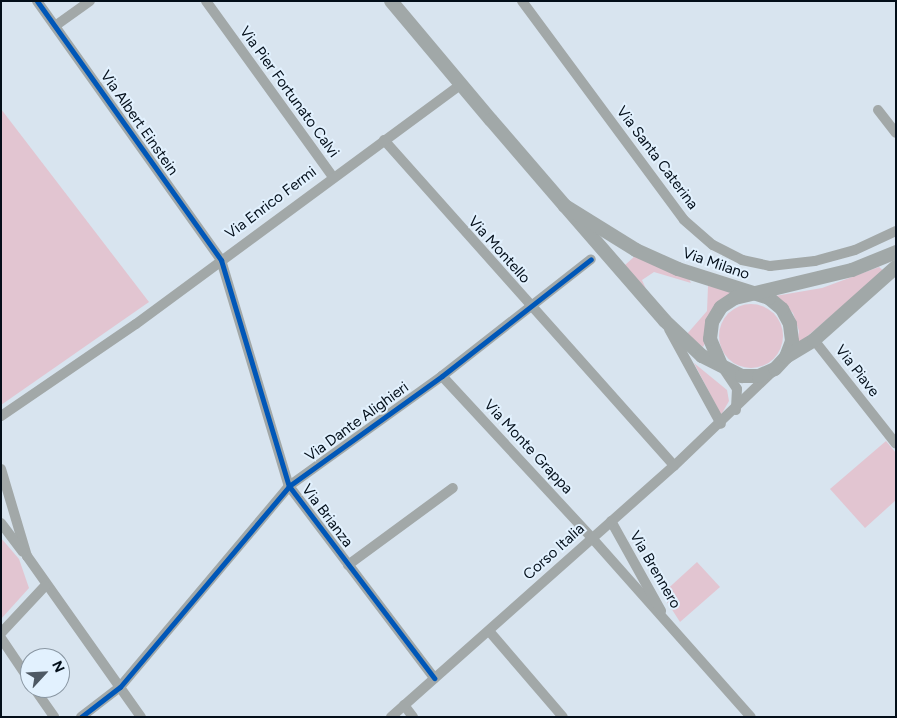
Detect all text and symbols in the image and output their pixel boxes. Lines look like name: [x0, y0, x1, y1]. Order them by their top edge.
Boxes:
street label: Via Pier Fortunato Calvi: [235, 23, 343, 161]
street label: Via Albert Einstein: [96, 67, 182, 179]
street label: Via Santa Caterina: [612, 103, 702, 213]
street label: Via Enrico Fermi: [222, 163, 320, 243]
street label: Via Montello: [464, 213, 534, 287]
street label: Via Milano: [680, 244, 752, 284]
street label: Via Piave: [831, 342, 883, 400]
street label: Via Dante Alighieri: [302, 378, 412, 466]
street label: Via Monte Grappa: [480, 396, 576, 498]
street label: Via Brianza: [298, 481, 356, 551]
street label: Corso Italia: [520, 520, 588, 584]
street label: Via Brennero: [626, 528, 684, 612]
north arrow: [20, 648, 70, 698]
text: N: [48, 658, 68, 675]

